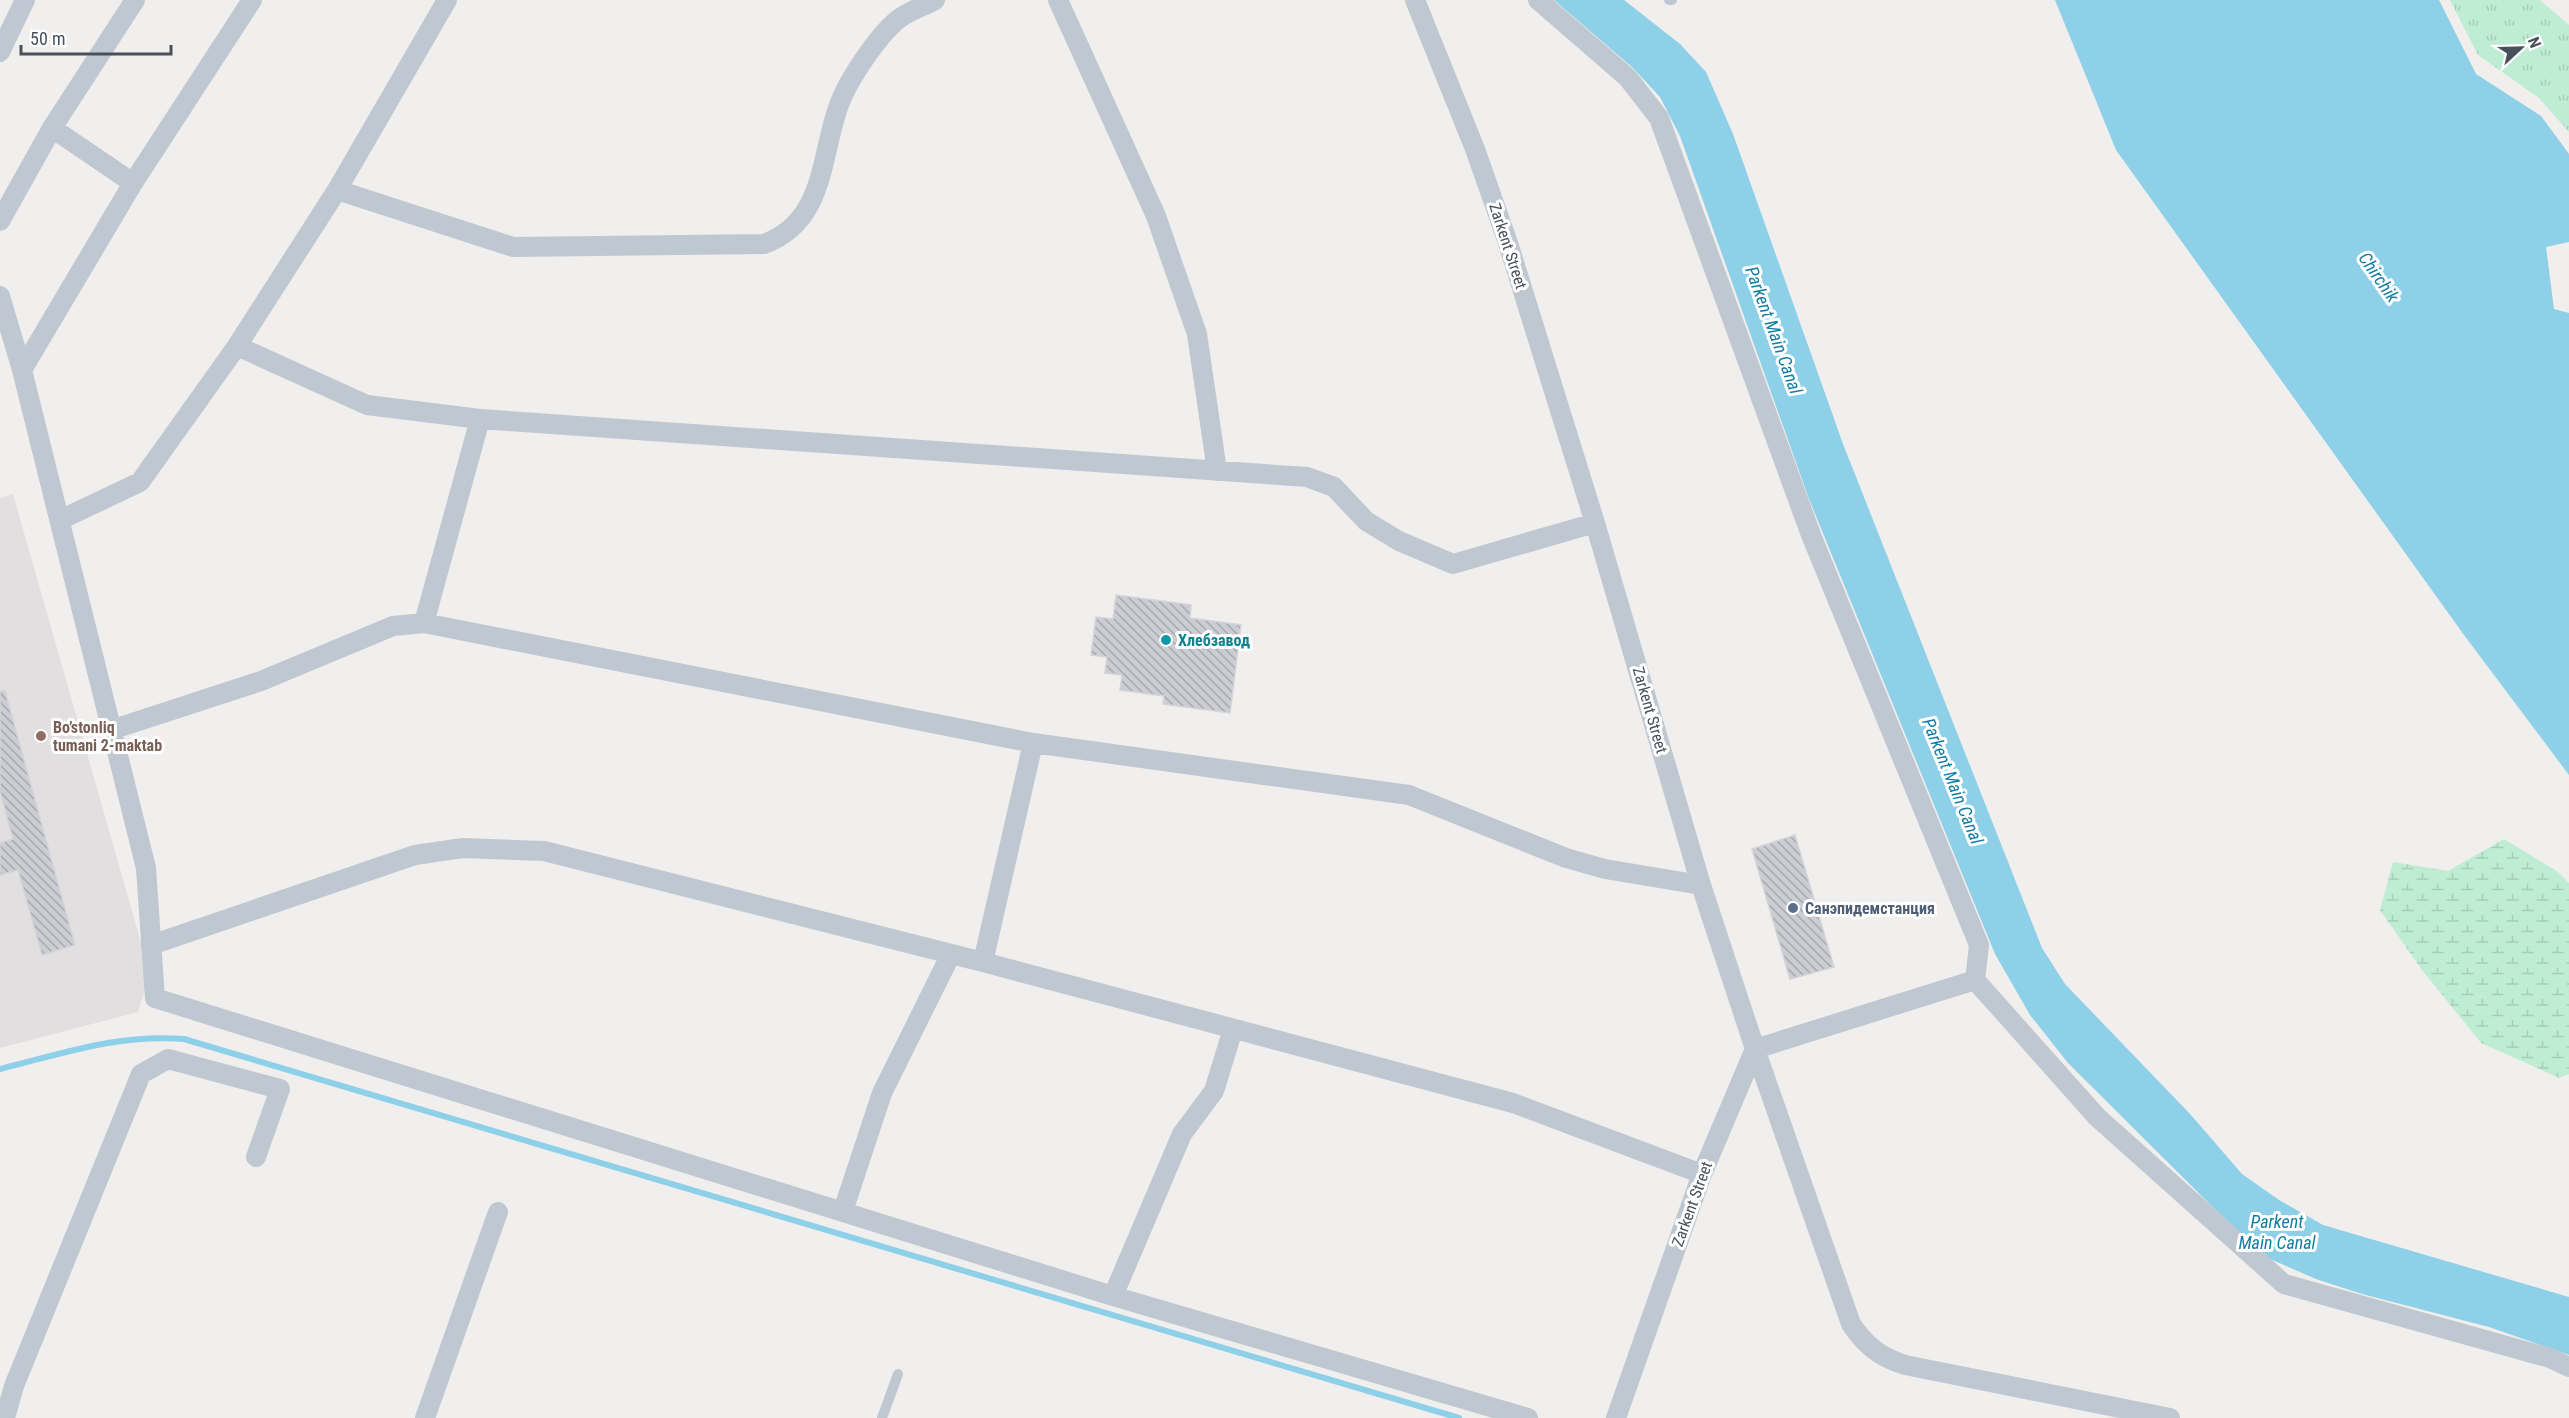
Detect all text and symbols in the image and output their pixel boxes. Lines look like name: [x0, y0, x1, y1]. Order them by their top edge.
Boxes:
scale bar: [21, 18, 171, 56]
north arrow: [2491, 18, 2551, 78]
text: 50 m: [30, 28, 65, 49]
text: N: [2524, 34, 2545, 51]
street label: Zarkent Street: [1485, 201, 1531, 292]
water label: Chirchik: [2354, 248, 2404, 307]
water label: Parkent Main Canal: [1741, 263, 1807, 398]
place label: Хлебзавод: [1178, 631, 1250, 650]
marker: Хлебзавод: [1159, 633, 1173, 647]
street label: Zarkent Street: [1629, 665, 1671, 756]
water label: Parkent Main Canal: [1918, 715, 1988, 848]
place label: Bo’stonliq tumani 2-maktab: [53, 718, 162, 755]
marker: Bo’stonliq tumani 2-maktab: [34, 729, 48, 743]
place label: Санэпидемстанция: [1805, 899, 1935, 918]
marker: Санэпидемстанция: [1786, 901, 1800, 915]
street label: Zarkent Street: [1668, 1159, 1716, 1249]
water label: Parkent Main Canal: [2238, 1211, 2317, 1253]

